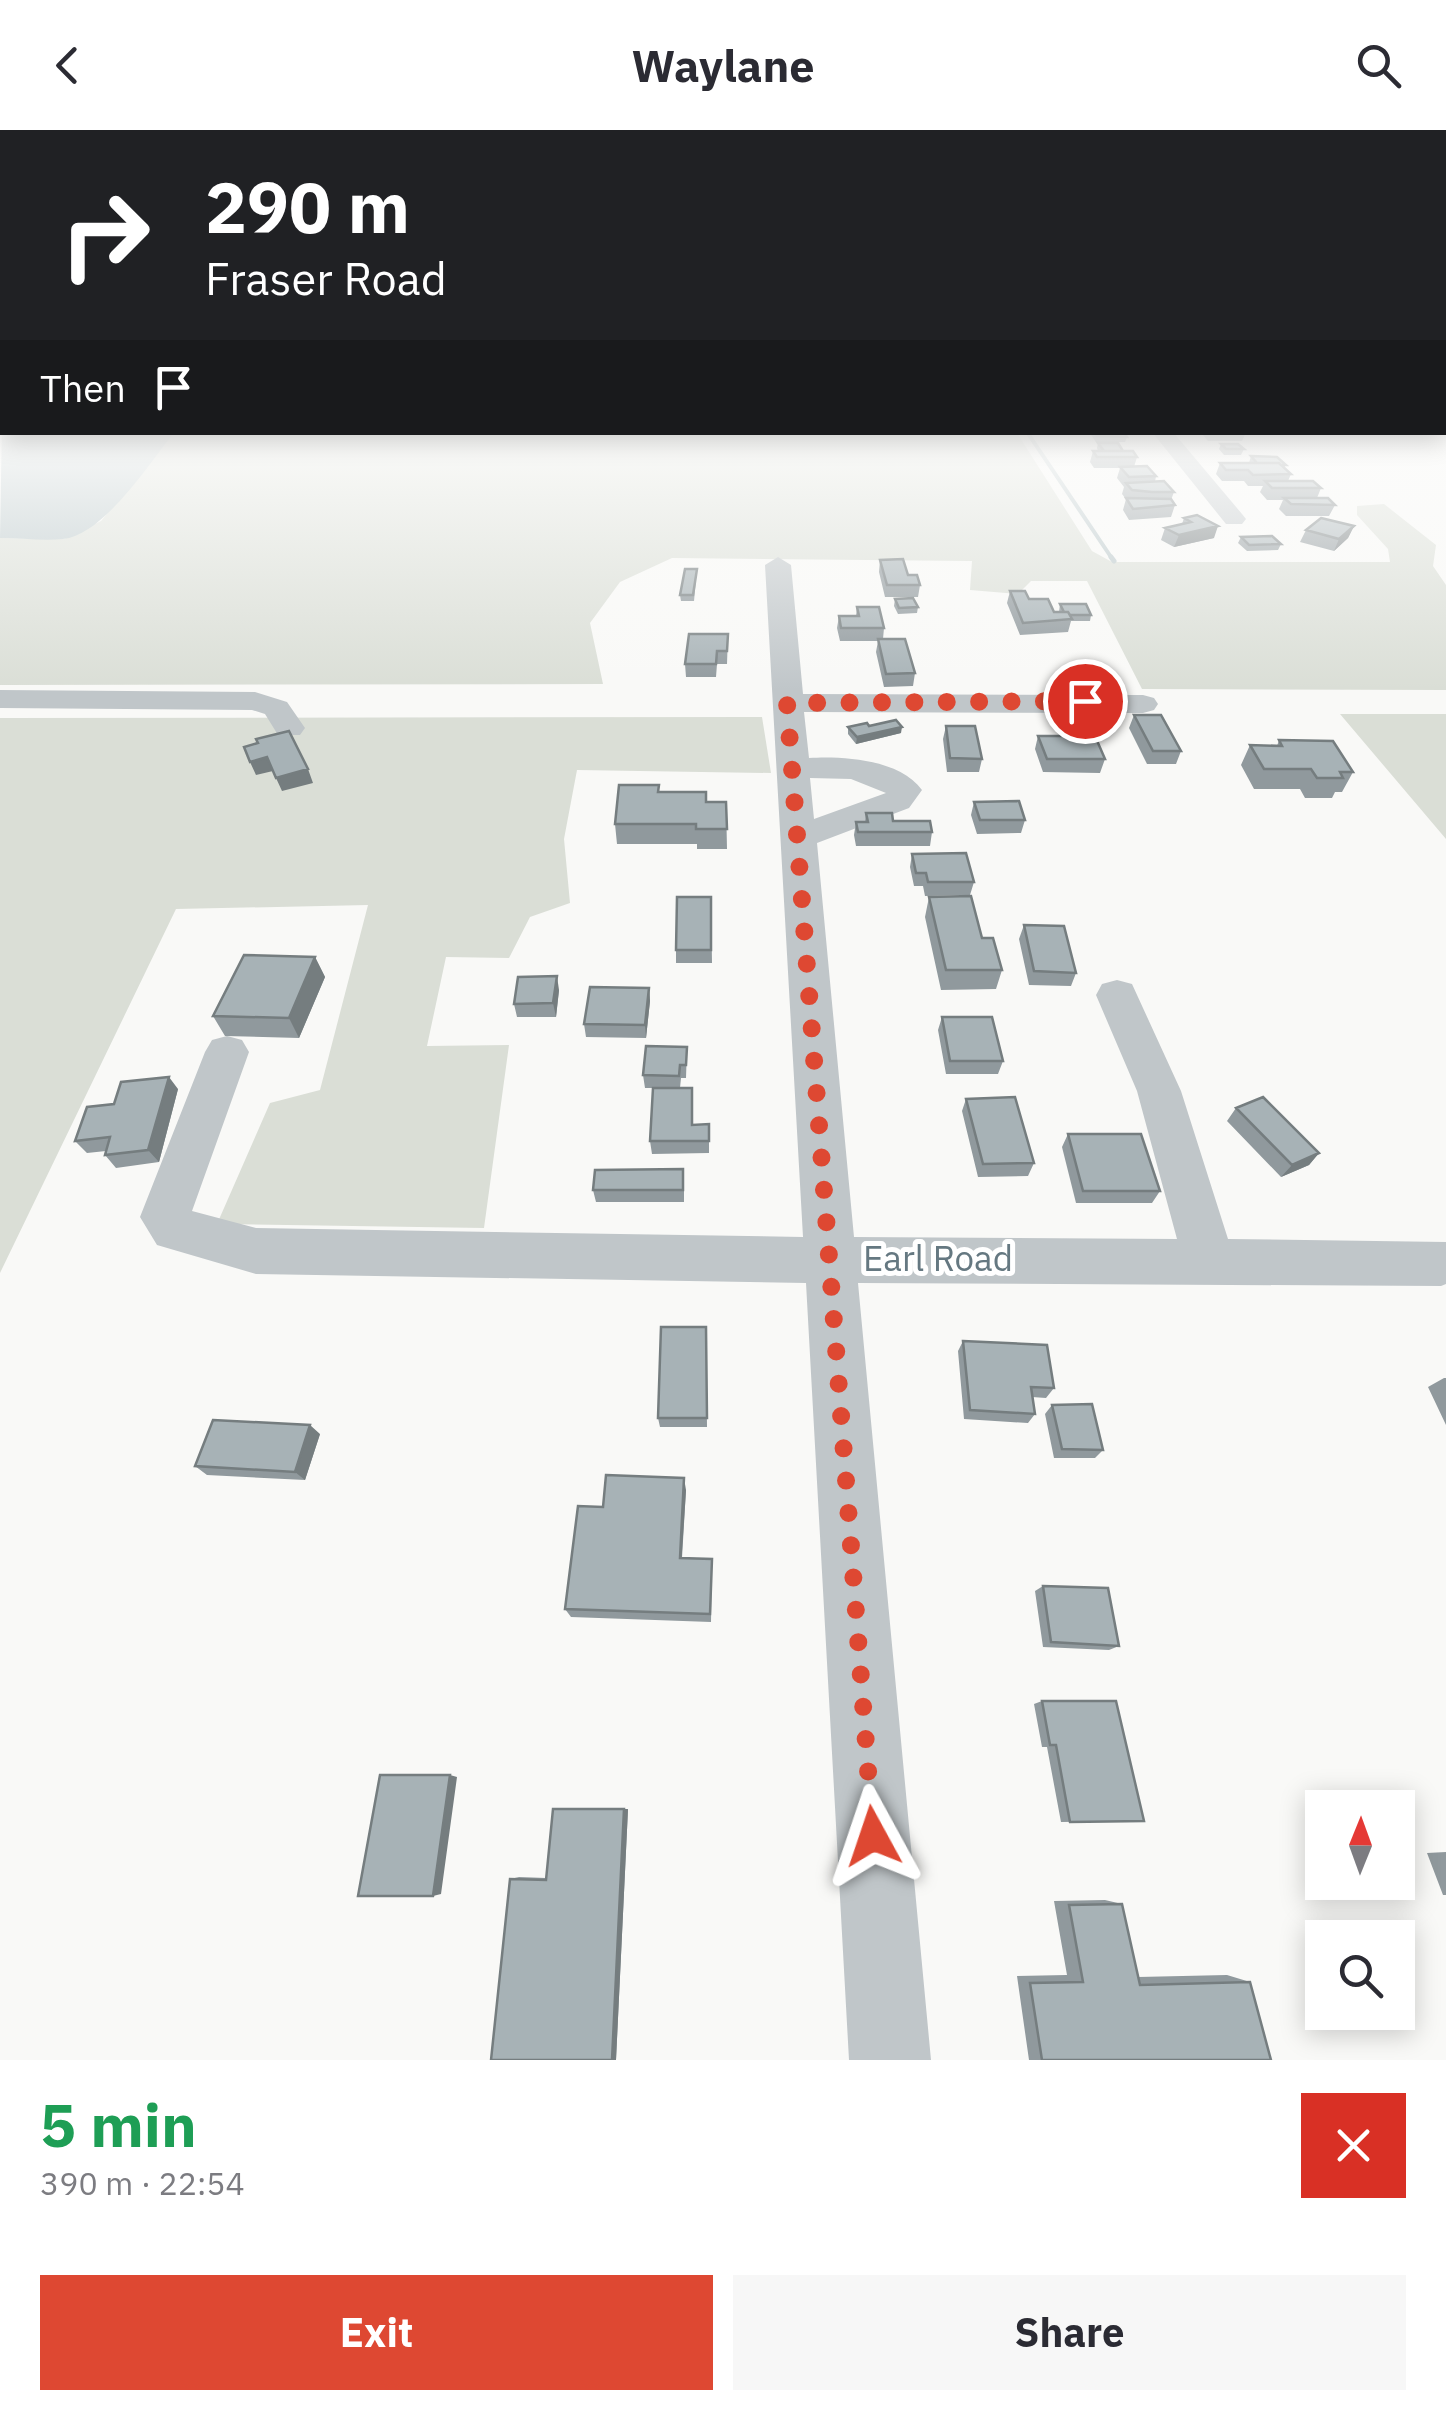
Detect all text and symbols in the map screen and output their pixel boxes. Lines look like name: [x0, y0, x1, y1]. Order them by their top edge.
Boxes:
text: Waylane: [631, 36, 815, 94]
icon: back: [40, 38, 95, 93]
icon: search: [1351, 38, 1406, 93]
text: 290 m: [205, 161, 410, 252]
icon: right: [40, 170, 170, 300]
text: Fraser Road: [205, 249, 447, 307]
icon: arrive: [146, 360, 201, 415]
text: Then: [40, 363, 126, 412]
pin: [1043, 659, 1128, 744]
icon: arrive: [1058, 674, 1113, 729]
street label: Earl Road: [863, 1235, 1013, 1281]
position arrow: [821, 1784, 925, 1888]
north arrow: [1305, 1790, 1415, 1900]
map controls: [1305, 1790, 1415, 2030]
button: search: [1305, 1920, 1415, 2030]
text: 5 min: [40, 2085, 197, 2164]
button: close: [1301, 2093, 1406, 2198]
text: 390 m · 22:54: [40, 2162, 245, 2204]
button: Exit: [40, 2275, 713, 2390]
button: Share: [733, 2275, 1406, 2390]

